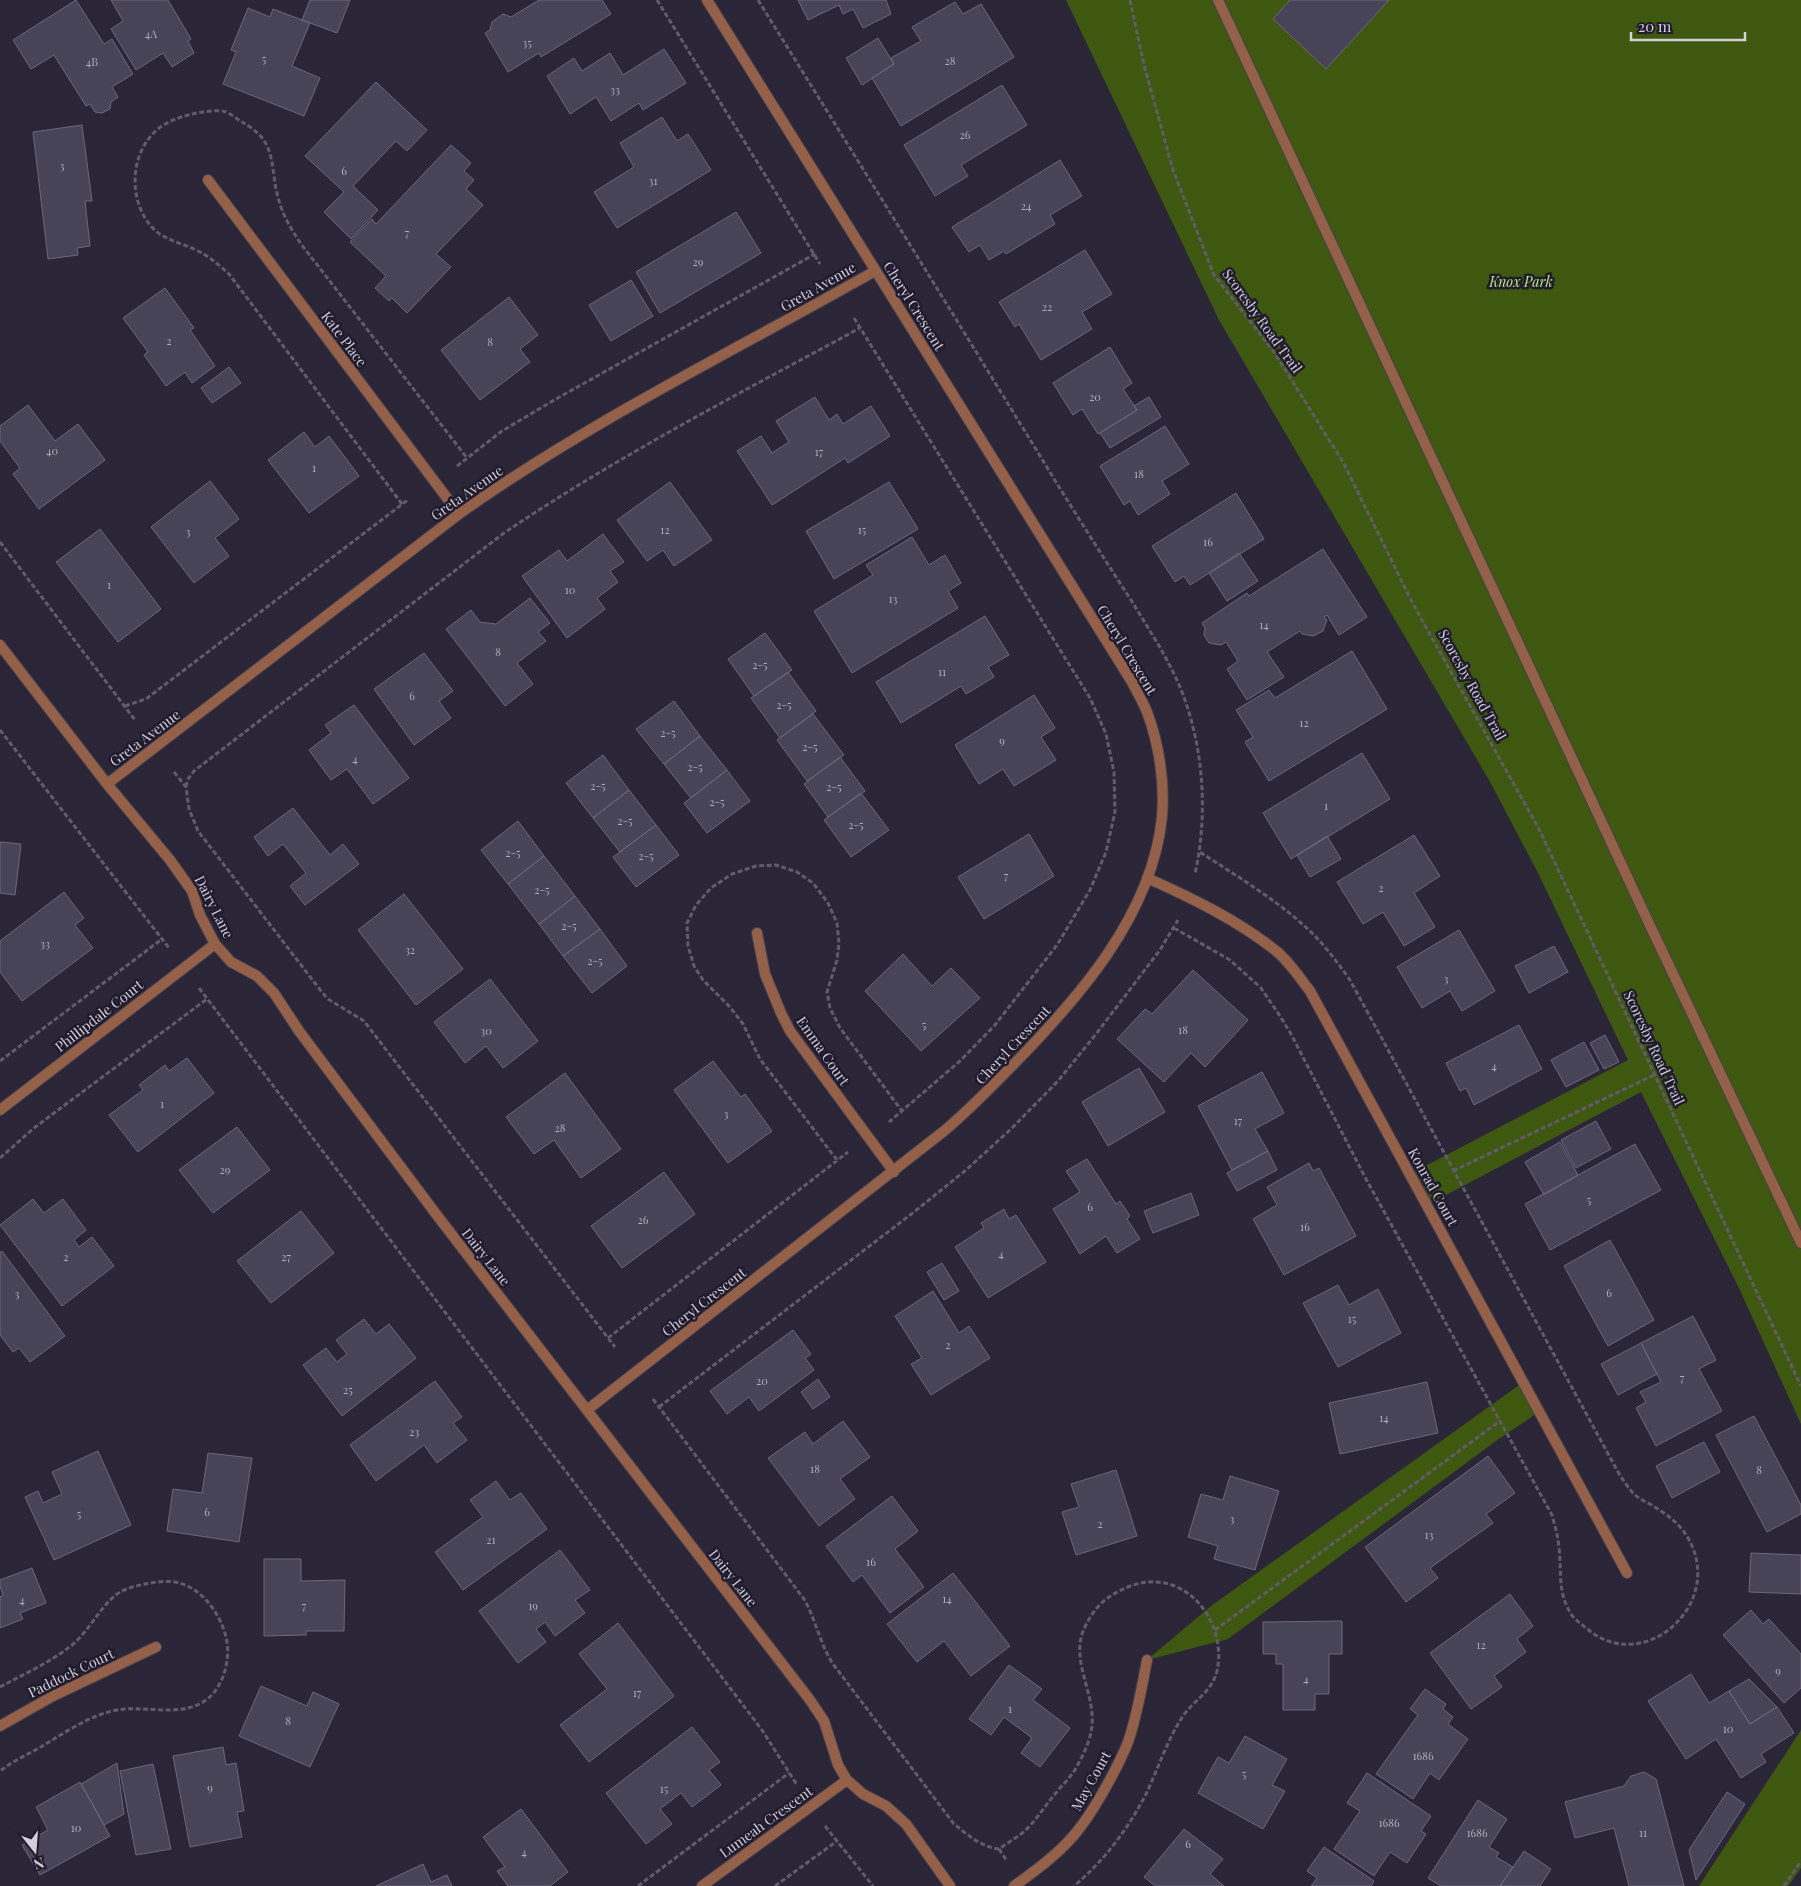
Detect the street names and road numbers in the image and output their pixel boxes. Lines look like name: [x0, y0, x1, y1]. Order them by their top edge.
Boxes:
street label: Greta Avenue: [777, 257, 859, 316]
street label: Cheryl Crescent: [879, 258, 950, 355]
street label: Scoresby Road Trail: [1218, 265, 1307, 377]
street label: Kate Place: [317, 307, 371, 370]
street label: Greta Avenue: [427, 461, 507, 524]
street label: Cheryl Crescent: [1093, 601, 1162, 699]
street label: Scoresby Road Trail: [1434, 626, 1511, 744]
street label: Greta Avenue: [105, 705, 184, 770]
street label: Dairy Lane: [191, 872, 238, 941]
street label: Phillipdale Court: [51, 975, 147, 1056]
street label: Scoresby Road Trail: [1620, 987, 1689, 1108]
street label: Cheryl Crescent: [971, 1000, 1055, 1088]
street label: Emma Court: [793, 1012, 855, 1090]
street label: Konrad Court: [1404, 1144, 1463, 1230]
street label: Dairy Lane: [458, 1224, 515, 1289]
street label: Cheryl Crescent: [658, 1262, 750, 1340]
street label: Dairy Lane: [705, 1545, 762, 1610]
street label: Paddock Court: [25, 1643, 118, 1702]
street label: May Court: [1066, 1746, 1115, 1814]
street label: Lumeah Crescent: [715, 1781, 817, 1862]

